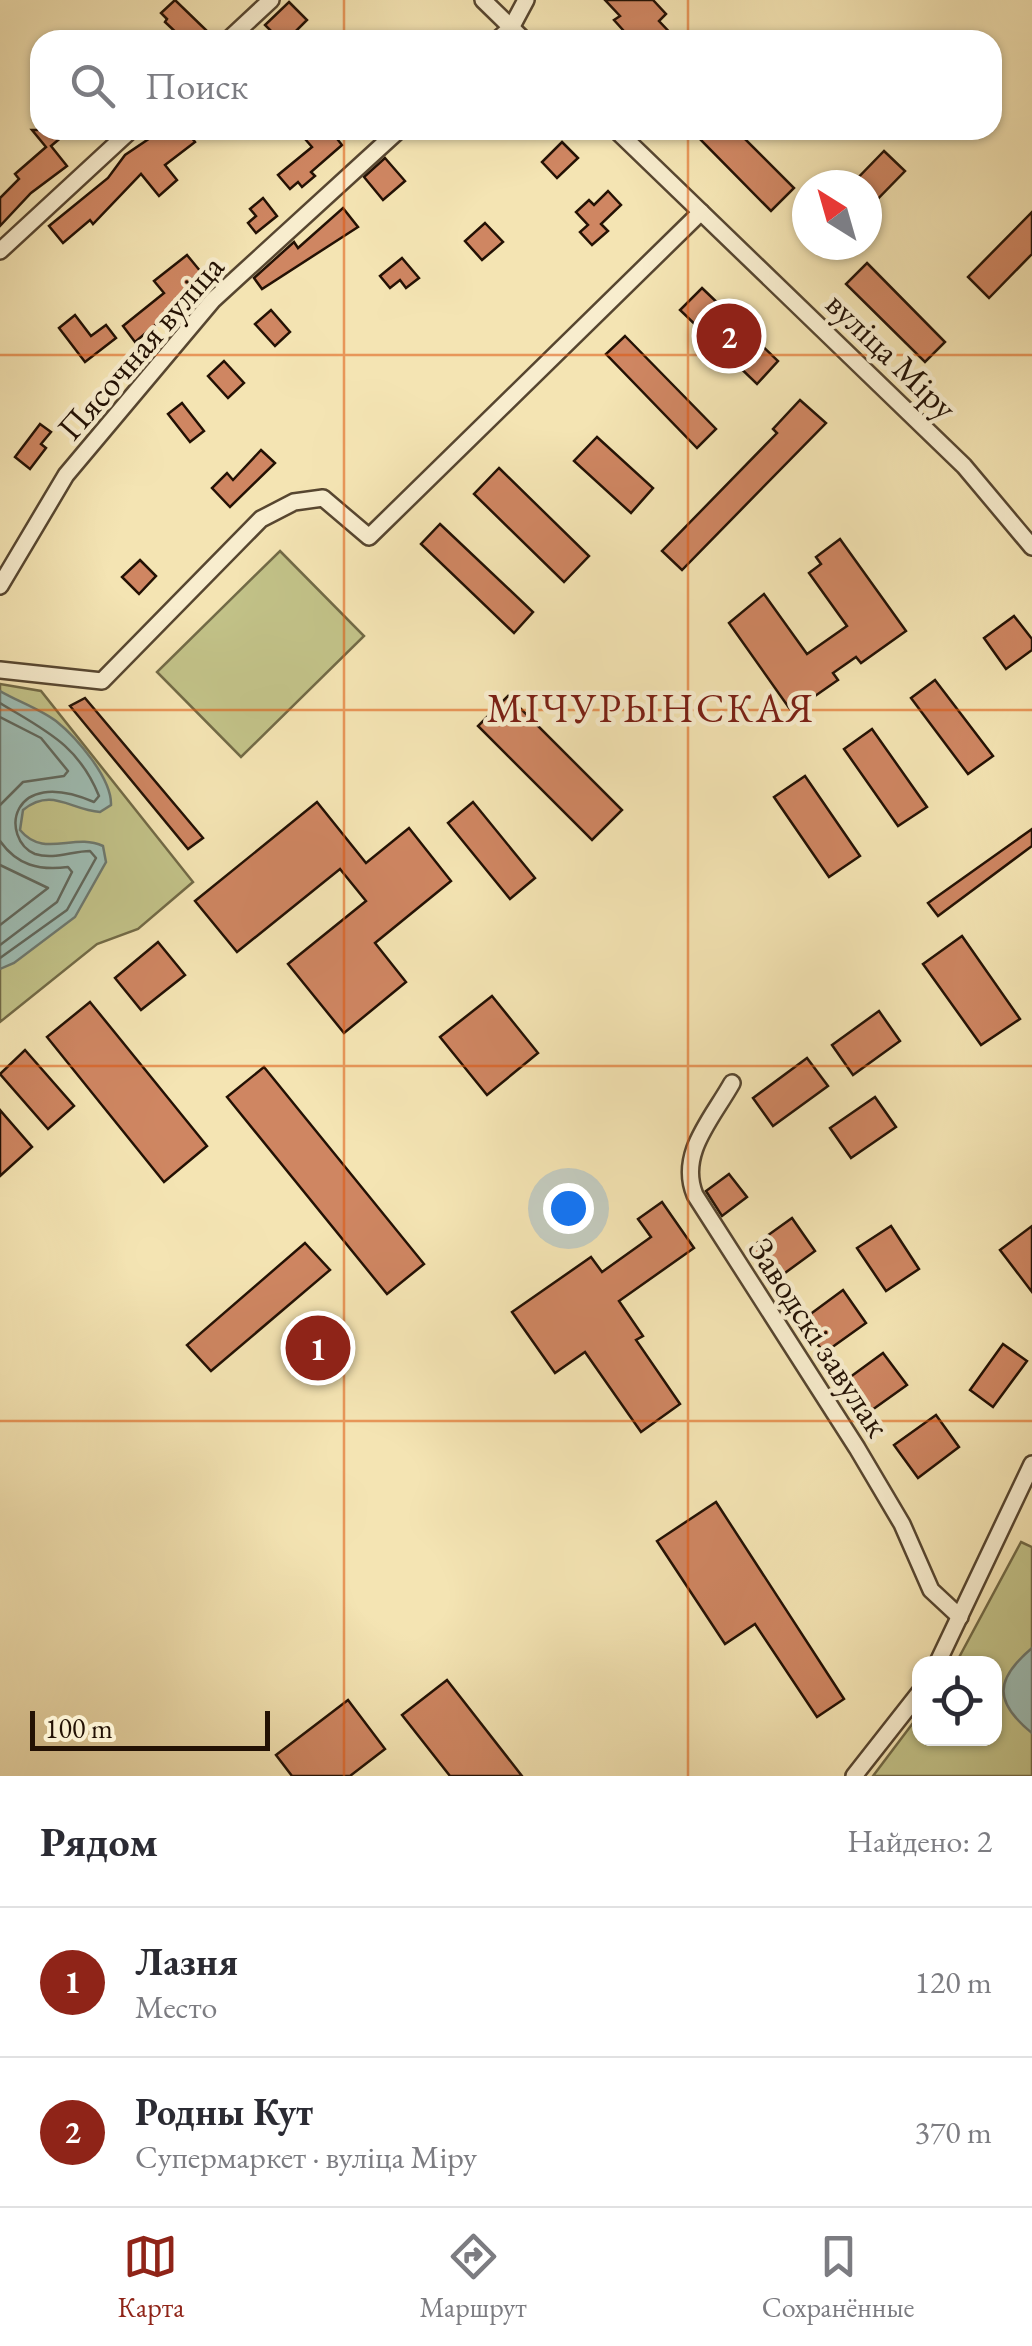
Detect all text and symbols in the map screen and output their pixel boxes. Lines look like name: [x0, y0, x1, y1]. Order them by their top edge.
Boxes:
search box: [30, 30, 1002, 140]
icon: search: [65, 58, 120, 113]
text: Поиск: [145, 61, 248, 110]
north arrow: [792, 170, 882, 260]
street label: Пясочная вуліца: [47, 245, 234, 450]
street label: вуліца Міру: [816, 281, 968, 430]
pin: 2: [696, 298, 762, 374]
district label: МІЧУРЫНСКАЯ: [487, 682, 815, 734]
your location: [543, 1183, 594, 1234]
street label: Заводскі завулак: [738, 1229, 901, 1446]
pin: 1: [286, 1310, 350, 1386]
map controls: [912, 1656, 1002, 1746]
button: locate: [912, 1656, 1002, 1746]
scale bar: [30, 1706, 270, 1750]
text: 100 m: [45, 1710, 113, 1746]
text: Рядом: [40, 1814, 158, 1869]
text: Найдено: 2: [847, 1820, 992, 1862]
text: Лазня: [135, 1937, 238, 1986]
text: 1: [64, 1961, 81, 2003]
text: 120 m: [915, 1961, 992, 2003]
text: Место: [135, 1986, 217, 2028]
text: Родны Кут: [135, 2087, 313, 2136]
text: 2: [64, 2111, 81, 2153]
text: 370 m: [915, 2111, 992, 2153]
text: Супермаркет · вуліца Міру: [135, 2136, 477, 2178]
tab: Карта: [118, 2229, 184, 2325]
tab: Маршрут: [419, 2229, 527, 2325]
tab: Сохранённые: [762, 2229, 914, 2325]

